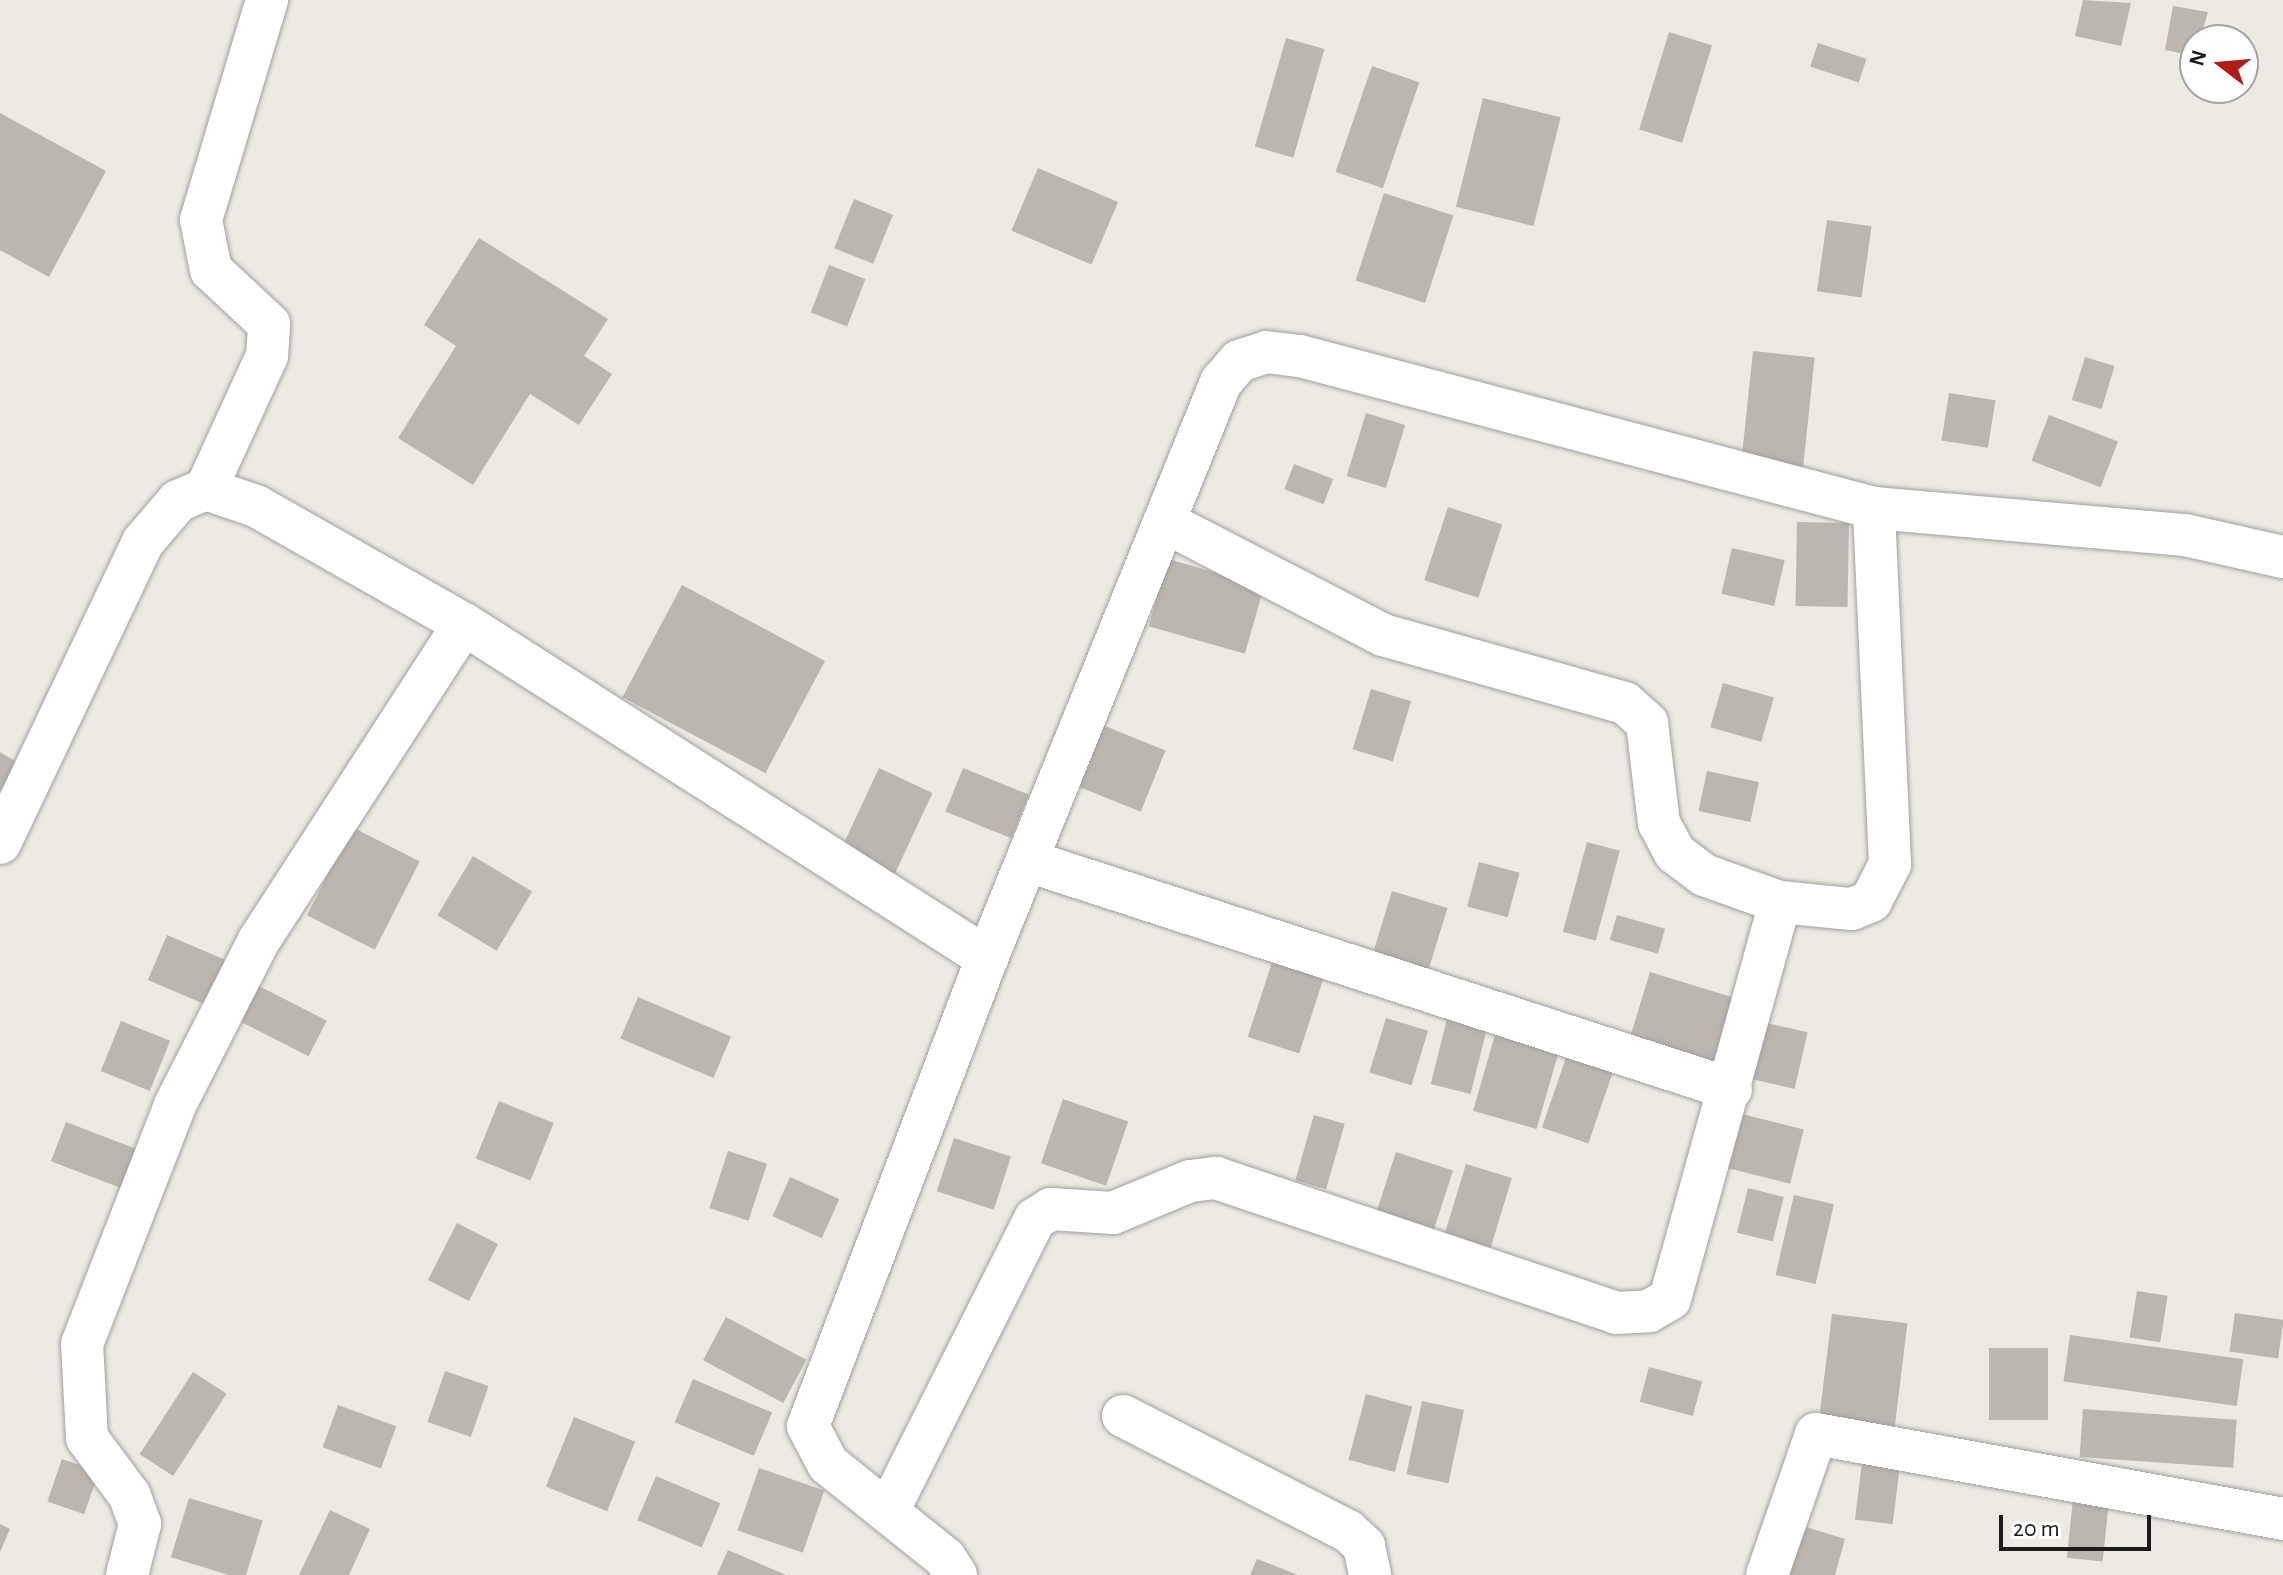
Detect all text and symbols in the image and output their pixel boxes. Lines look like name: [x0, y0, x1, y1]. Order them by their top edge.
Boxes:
north arrow: [2179, 24, 2259, 104]
text: N: [2185, 48, 2211, 68]
scale bar: [2003, 1499, 2155, 1549]
text: 20 m: [2013, 1517, 2060, 1541]

